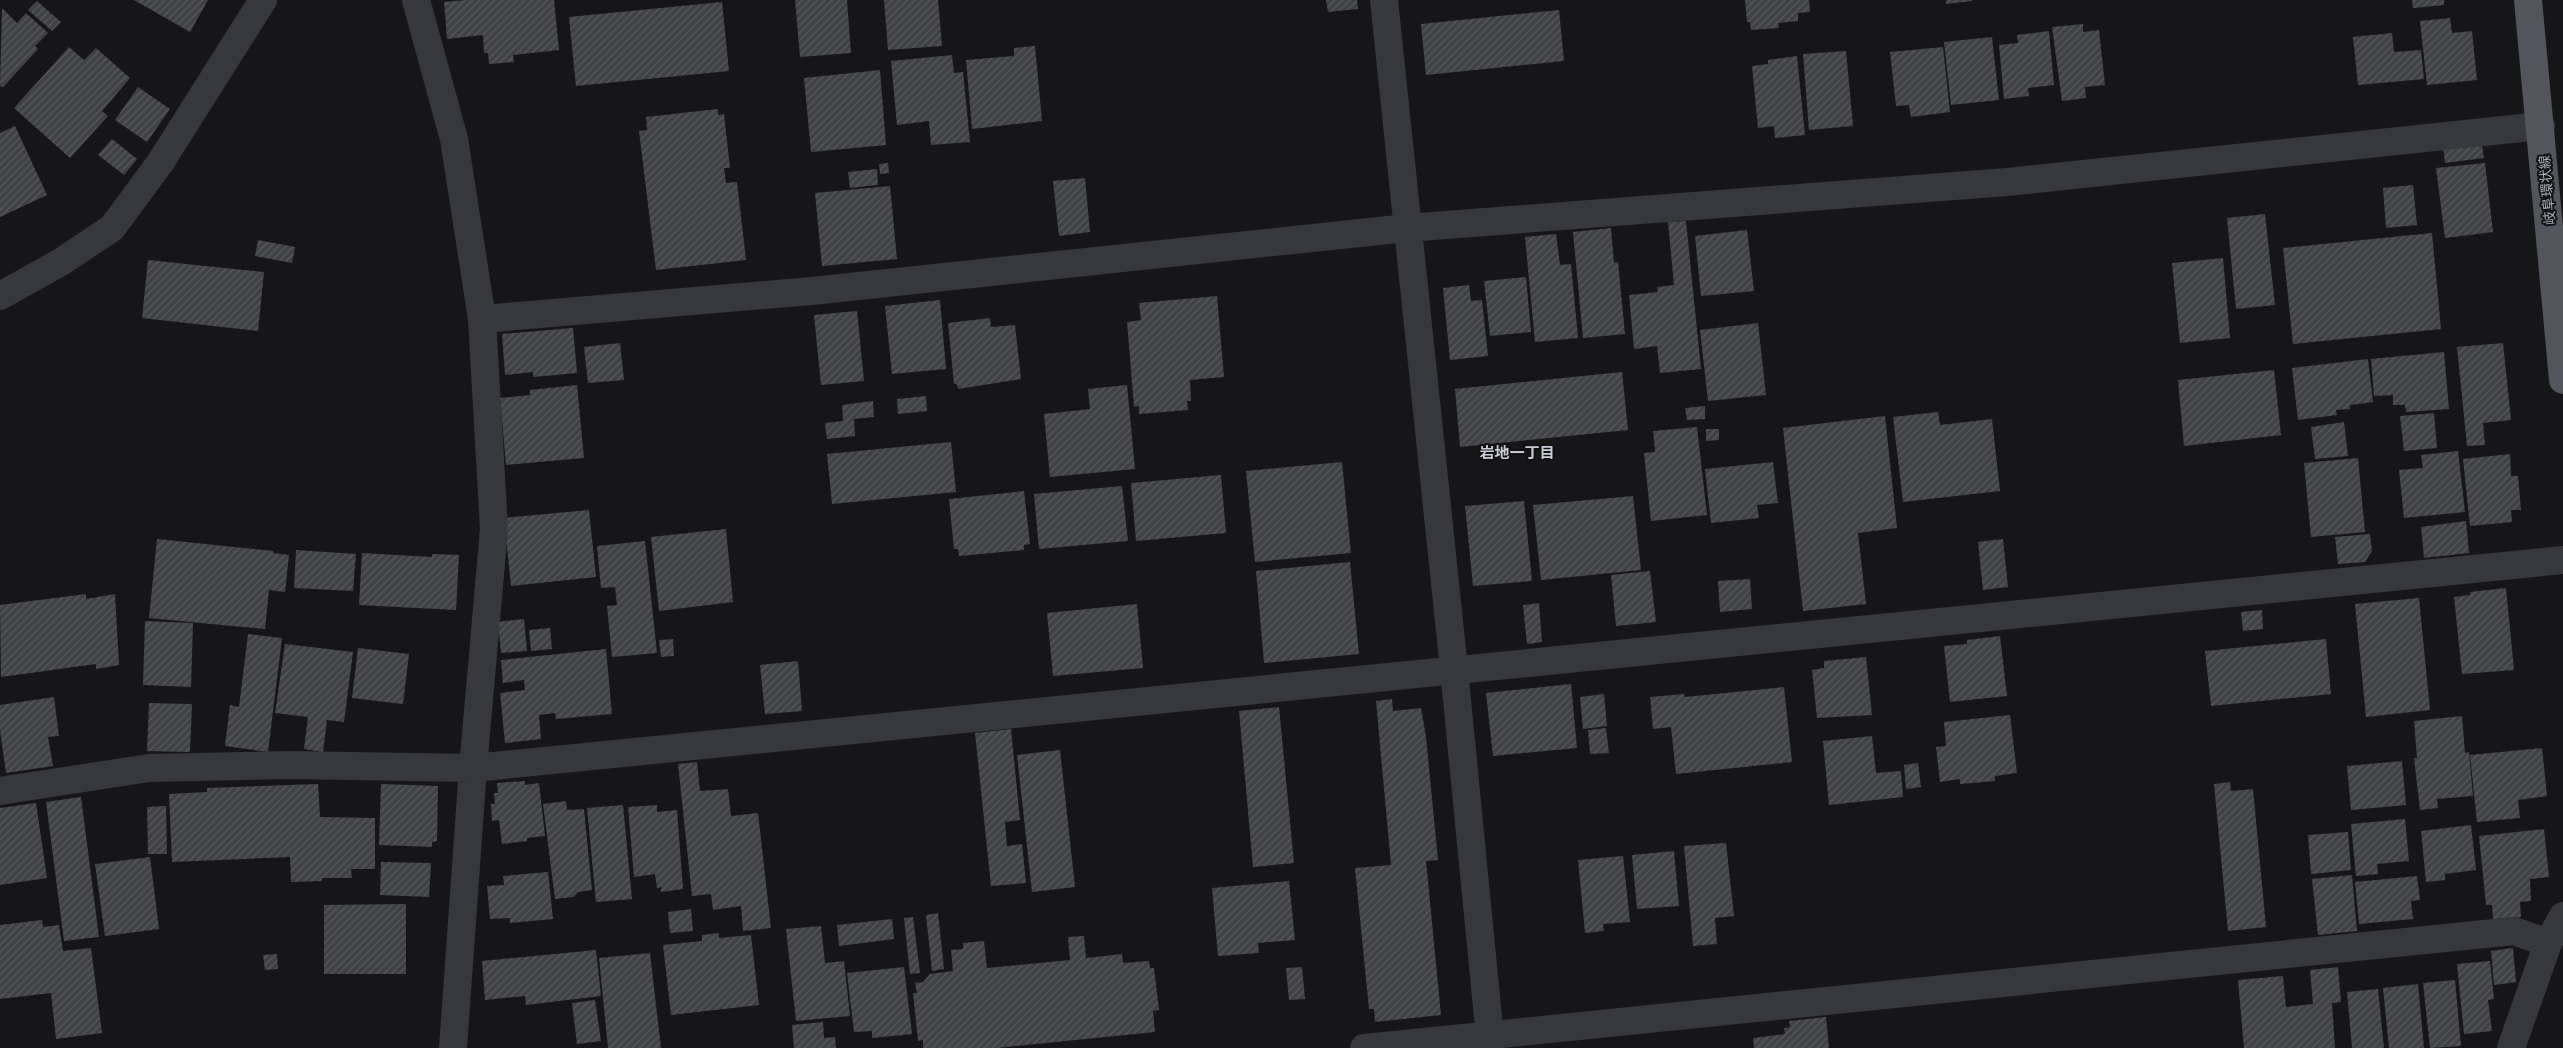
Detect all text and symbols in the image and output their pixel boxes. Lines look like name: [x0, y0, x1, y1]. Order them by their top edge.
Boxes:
street label: 岐阜環状線: [2534, 154, 2560, 226]
district label: 岩地一丁目: [1479, 442, 1555, 464]

